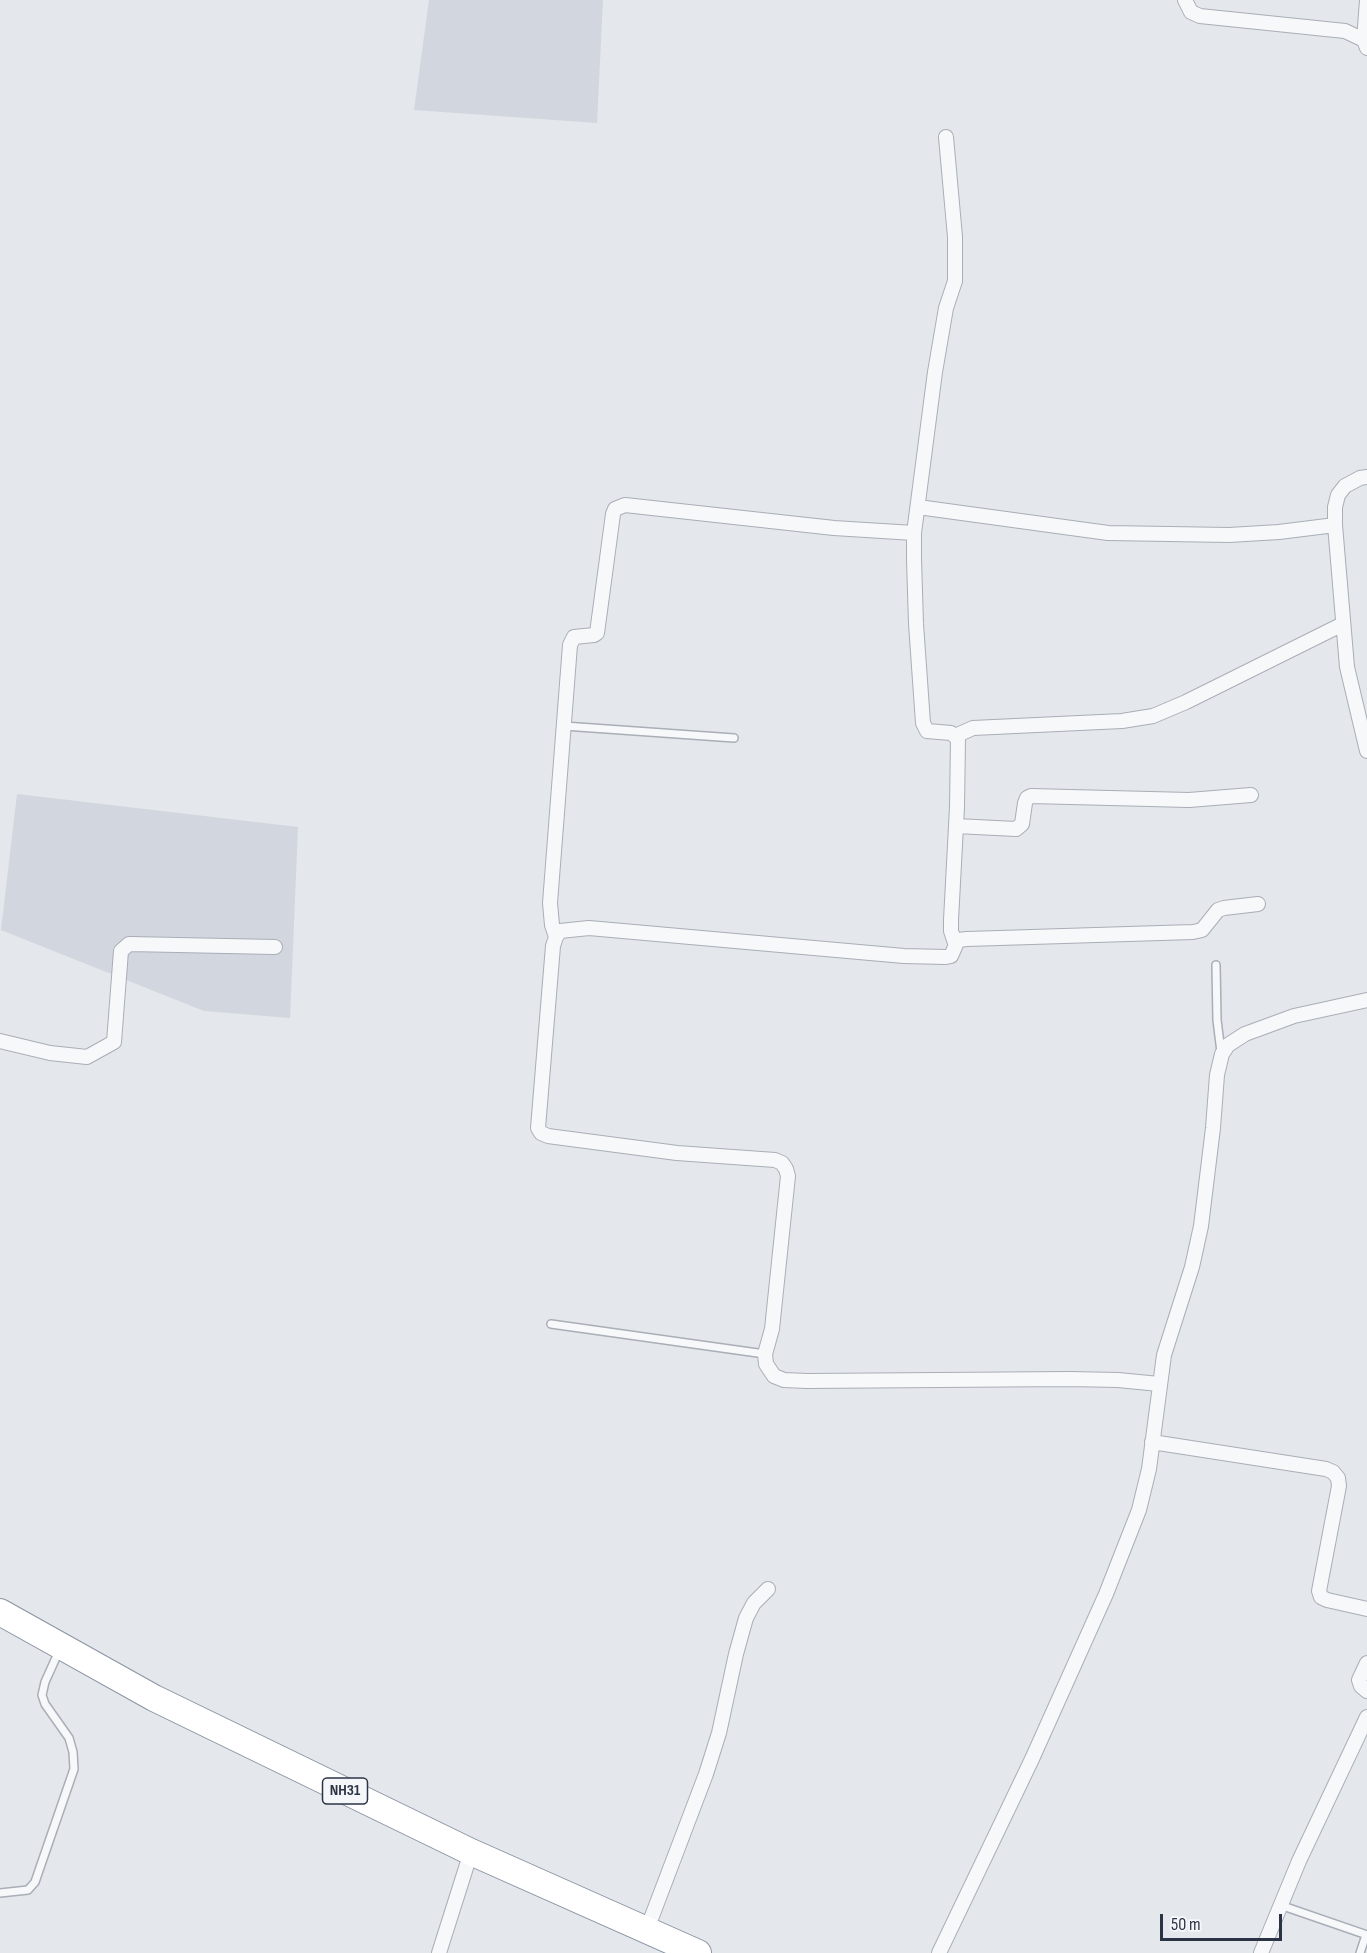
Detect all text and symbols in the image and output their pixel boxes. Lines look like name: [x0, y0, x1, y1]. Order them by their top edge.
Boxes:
road number: NH31: [322, 1778, 368, 1804]
scale bar: [1163, 1902, 1284, 1940]
text: 50 m: [1171, 1914, 1201, 1935]

